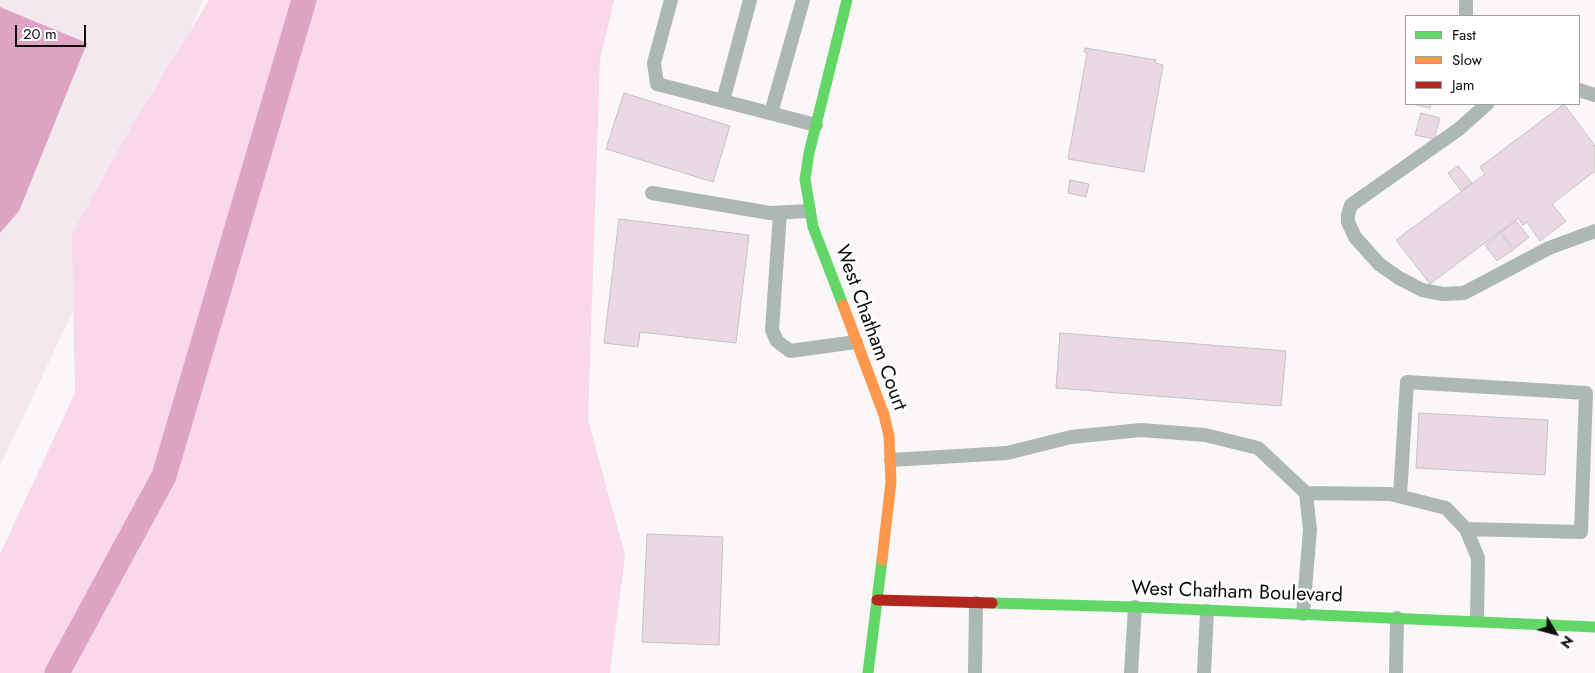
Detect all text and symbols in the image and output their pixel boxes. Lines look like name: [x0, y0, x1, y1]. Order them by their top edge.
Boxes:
scale bar: [18, 15, 89, 47]
legend: [1405, 15, 1580, 105]
text: 20 m: [23, 23, 57, 45]
text: Fast: [1452, 24, 1476, 46]
text: Slow: [1452, 49, 1482, 71]
text: Jam: [1452, 74, 1475, 96]
street label: West Chatham Court: [829, 242, 911, 414]
street label: West Chatham Boulevard: [1131, 577, 1343, 609]
north arrow: [1530, 608, 1580, 658]
text: N: [1556, 632, 1578, 652]

